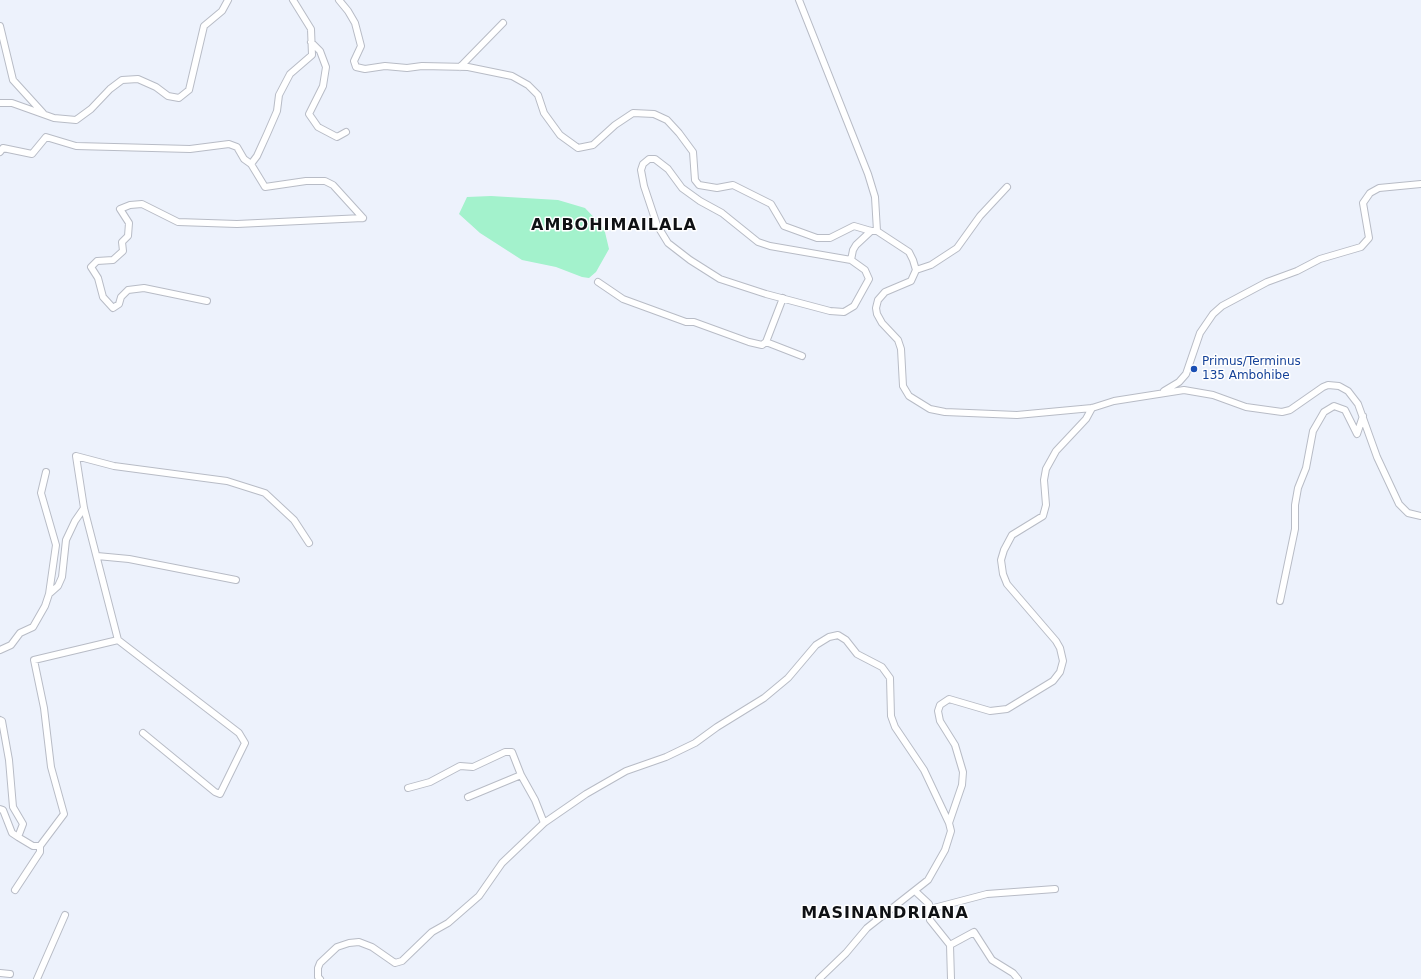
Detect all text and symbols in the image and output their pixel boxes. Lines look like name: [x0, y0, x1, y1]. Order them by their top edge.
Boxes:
district label: AMBOHIMAILALA: [531, 216, 697, 236]
place label: Primus/Terminus 135 Ambohibe: [1202, 355, 1301, 383]
marker: Primus/Terminus 135 Ambohibe: [1189, 364, 1199, 374]
district label: MASINANDRIANA: [801, 904, 969, 924]

